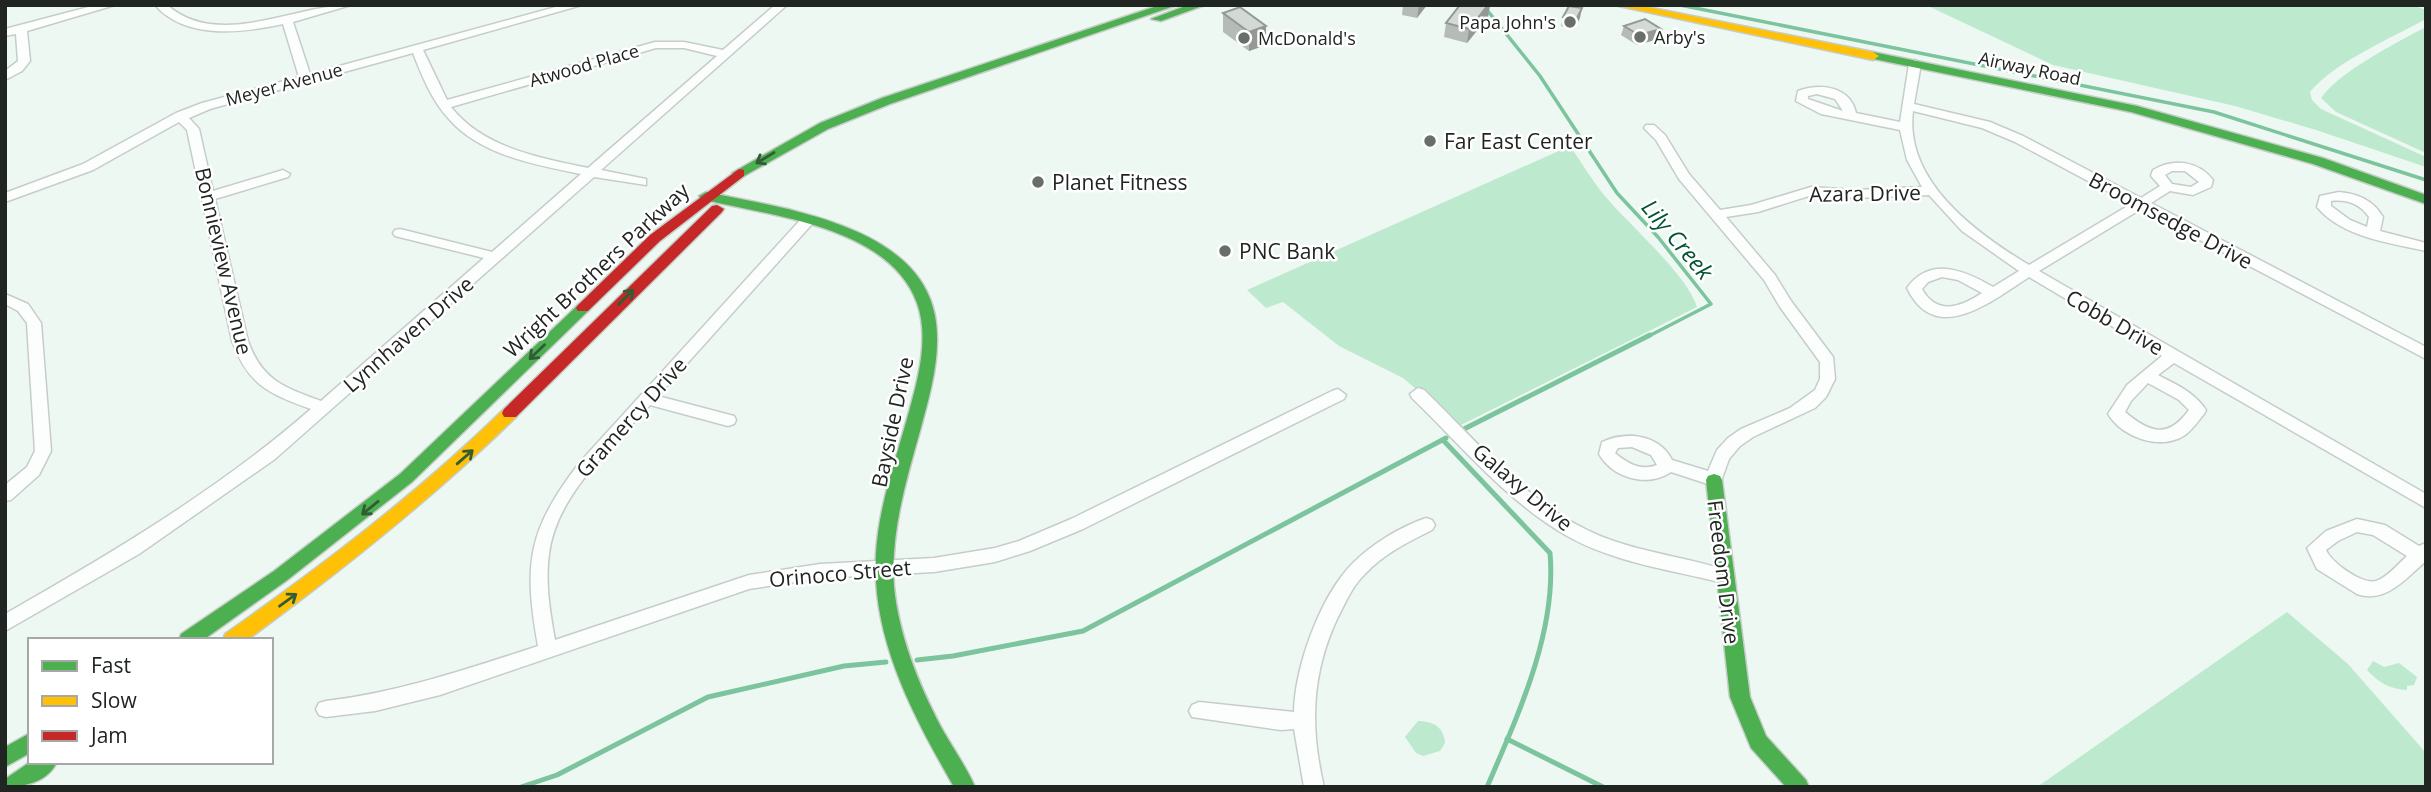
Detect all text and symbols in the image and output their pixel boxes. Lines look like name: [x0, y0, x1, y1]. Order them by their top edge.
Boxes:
place label: Papa John's: [1459, 10, 1556, 34]
marker: Papa John's: [1562, 14, 1578, 30]
place label: Arby's: [1654, 25, 1705, 49]
place label: McDonald's: [1258, 26, 1356, 50]
marker: Arby's: [1632, 29, 1648, 45]
marker: McDonald's: [1236, 30, 1252, 46]
street label: Atwood Place: [526, 38, 642, 92]
street label: Airway Road: [1977, 45, 2083, 91]
street label: Meyer Avenue: [223, 57, 345, 111]
place label: Far East Center: [1444, 127, 1593, 155]
marker: Far East Center: [1422, 133, 1438, 149]
one-way arrow: [755, 151, 775, 165]
street label: Bonnieview Avenue: [189, 165, 259, 357]
street label: Broomsedge Drive: [2084, 165, 2258, 275]
place label: Planet Fitness: [1052, 168, 1188, 196]
marker: Planet Fitness: [1030, 174, 1046, 190]
street label: Wright Brothers Parkway: [497, 176, 695, 363]
street label: Azara Drive: [1809, 178, 1921, 208]
water label: Lily Creek: [1635, 192, 1722, 287]
place label: PNC Bank: [1239, 237, 1335, 265]
marker: PNC Bank: [1217, 243, 1233, 259]
street label: Lynnhaven Drive: [337, 270, 479, 398]
street label: Cobb Drive: [2061, 283, 2169, 361]
one-way arrow: [617, 288, 634, 305]
one-way arrow: [528, 344, 545, 361]
street label: Gramercy Drive: [569, 351, 693, 483]
street label: Bayside Drive: [865, 354, 919, 490]
street label: Galaxy Drive: [1467, 437, 1579, 537]
one-way arrow: [455, 449, 473, 465]
street label: Freedom Drive: [1701, 498, 1747, 646]
one-way arrow: [362, 500, 380, 515]
street label: Orinoco Street: [768, 553, 912, 593]
one-way arrow: [278, 593, 297, 608]
legend: [28, 638, 273, 764]
text: Fast: [91, 651, 131, 679]
text: Slow: [91, 686, 137, 714]
text: Jam: [89, 721, 128, 749]

